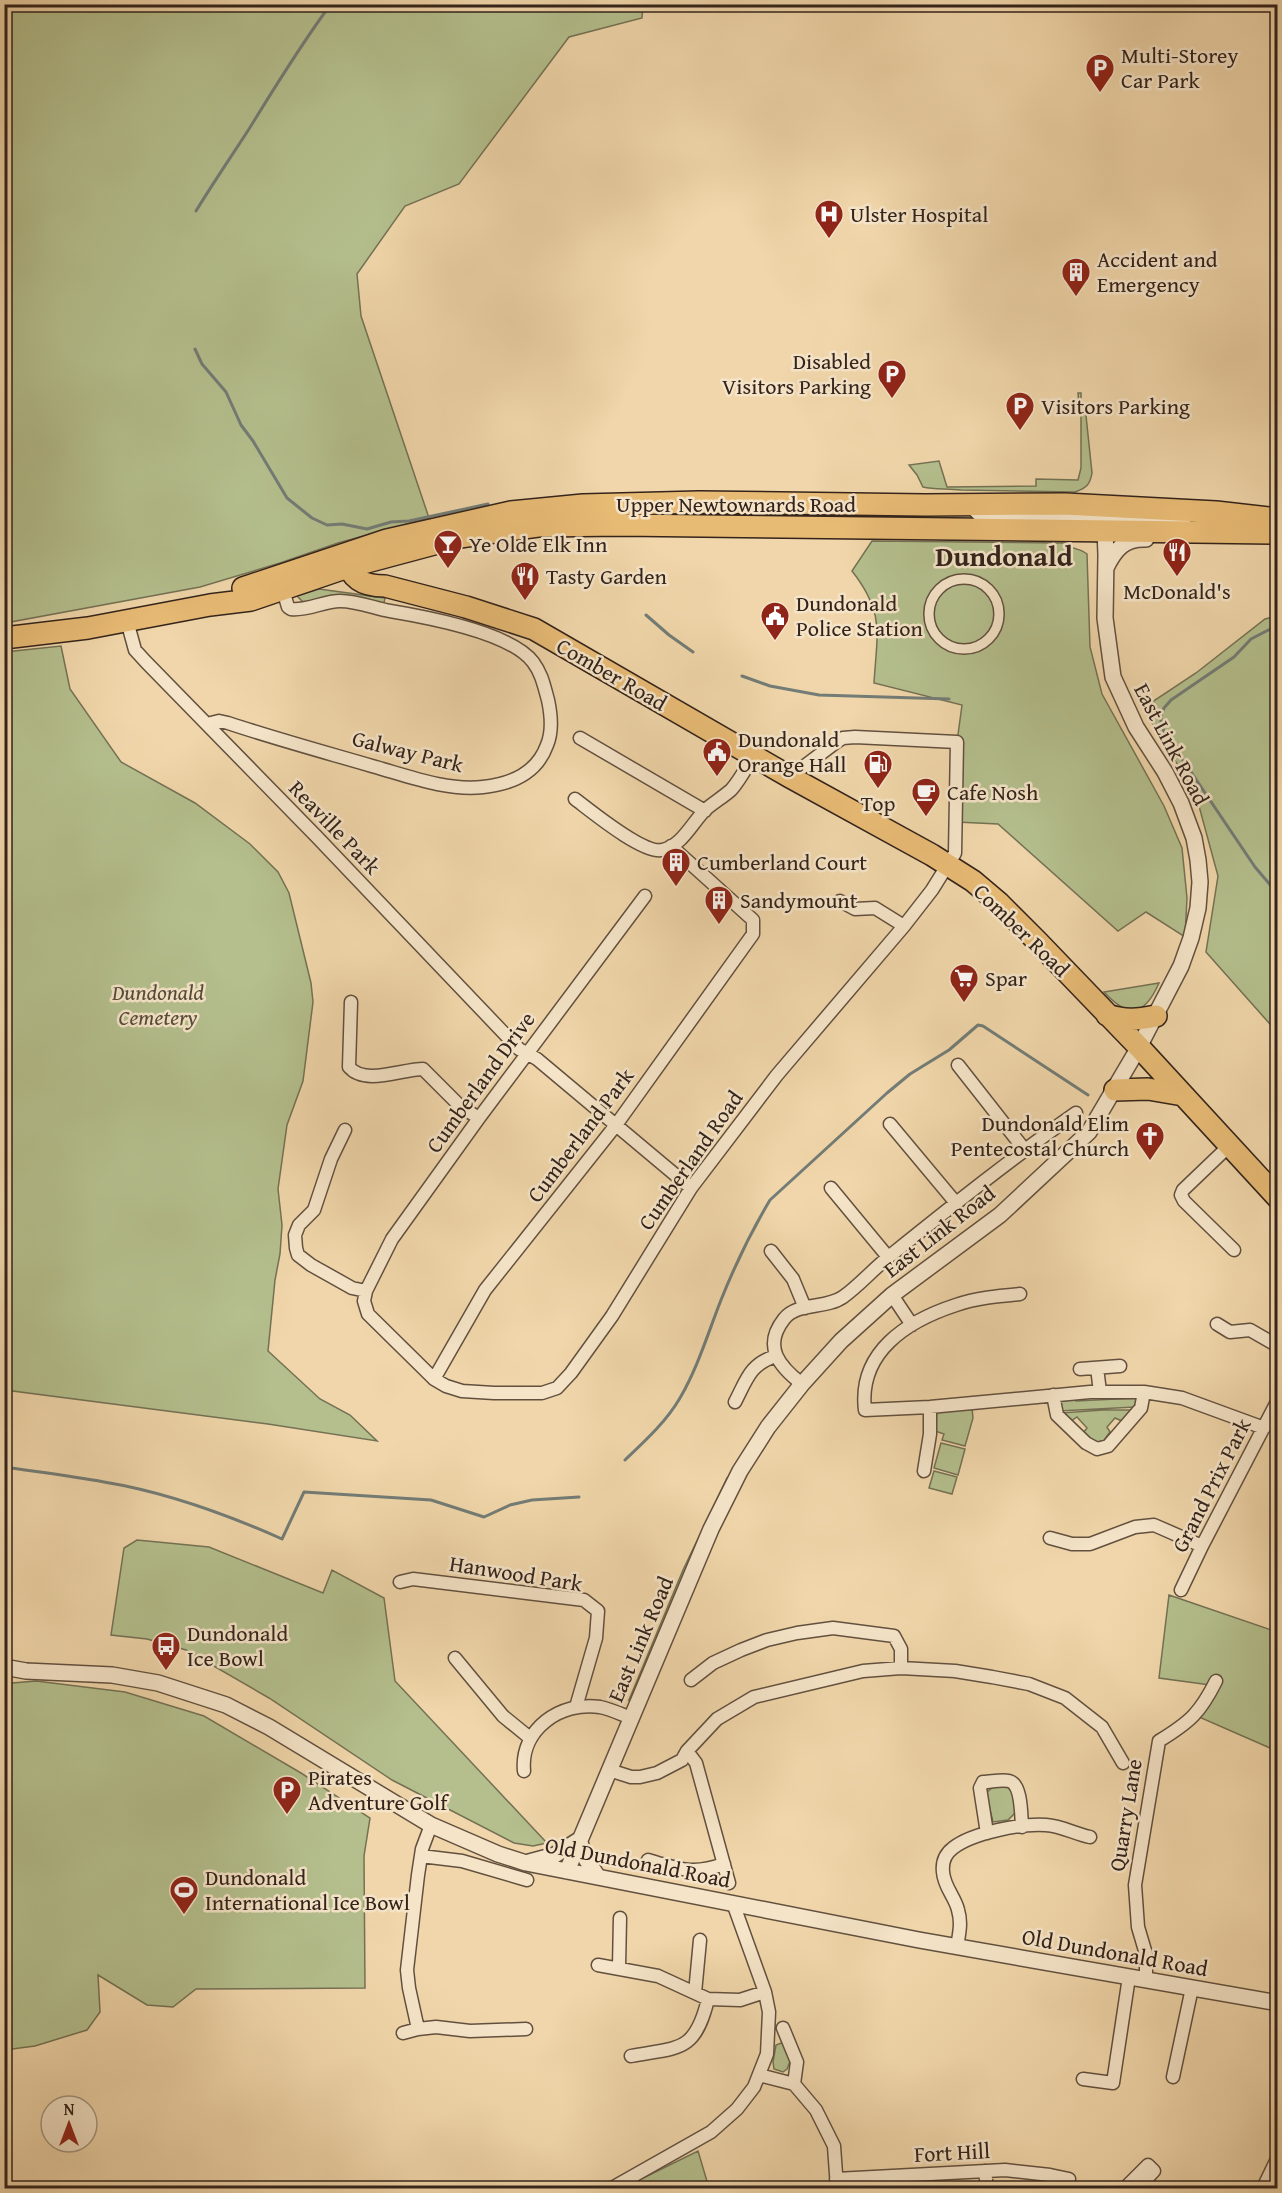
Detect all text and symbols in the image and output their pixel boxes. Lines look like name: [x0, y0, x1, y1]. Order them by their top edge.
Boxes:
place label: Multi-Storey Car Park: [1121, 39, 1238, 96]
parking icon: Multi-Storey Car Park: [1084, 52, 1116, 94]
hospital icon: Ulster Hospital: [813, 198, 845, 240]
place label: Ulster Hospital: [850, 198, 988, 230]
place label: Accident and Emergency: [1097, 243, 1218, 300]
building icon: Accident and Emergency: [1060, 256, 1092, 298]
place label: Disabled Visitors Parking: [722, 345, 871, 402]
parking icon: Disabled Visitors Parking: [876, 358, 908, 400]
parking icon: Visitors Parking: [1004, 390, 1036, 432]
place label: Visitors Parking: [1041, 390, 1190, 422]
street label: Upper Newtownards Road: [616, 488, 856, 520]
bar icon: Ye Olde Elk Inn: [432, 528, 464, 570]
place label: Ye Olde Elk Inn: [469, 528, 608, 560]
district label: Dundonald: [935, 535, 1074, 576]
restaurant icon: McDonald's: [1161, 536, 1193, 578]
restaurant icon: Tasty Garden: [509, 560, 541, 602]
place label: Tasty Garden: [546, 560, 667, 592]
place label: McDonald's: [1123, 575, 1231, 607]
place label: Dundonald Police Station: [796, 587, 923, 644]
public building icon: Dundonald Police Station: [759, 600, 791, 642]
street label: Comber Road: [551, 629, 673, 719]
street label: East Link Road: [1126, 677, 1218, 811]
street label: Galway Park: [349, 722, 468, 780]
place label: Dundonald Orange Hall: [738, 723, 846, 780]
public building icon: Dundonald Orange Hall: [701, 736, 733, 778]
fuel station icon: Top: [862, 748, 894, 790]
street label: Reaville Park: [282, 773, 389, 882]
cafe icon: Cafe Nosh: [910, 776, 942, 818]
place label: Cafe Nosh: [947, 776, 1039, 808]
place label: Top: [861, 787, 895, 819]
building icon: Cumberland Court: [660, 846, 692, 888]
place label: Cumberland Court: [697, 846, 867, 878]
street label: Comber Road: [967, 876, 1077, 984]
building icon: Sandymount: [703, 884, 735, 926]
place label: Sandymount: [740, 884, 858, 916]
supermarket icon: Spar: [948, 962, 980, 1004]
place label: Spar: [985, 962, 1027, 994]
park label: Dundonald Cemetery: [111, 976, 204, 1033]
street label: Cumberland Drive: [418, 1005, 542, 1159]
street label: Cumberland Park: [519, 1061, 642, 1209]
street label: Cumberland Road: [630, 1083, 750, 1236]
place label: Dundonald Elim Pentecostal Church: [951, 1107, 1130, 1164]
church icon: Dundonald Elim Pentecostal Church: [1134, 1120, 1166, 1162]
street label: East Link Road: [876, 1177, 1002, 1285]
street label: Grand Prix Park: [1163, 1412, 1259, 1558]
street label: Hanwood Park: [447, 1547, 586, 1599]
street label: East Link Road: [599, 1571, 681, 1707]
place label: Dundonald Ice Bowl: [187, 1617, 289, 1674]
bus stop icon: Dundonald Ice Bowl: [150, 1630, 182, 1672]
street label: Quarry Lane: [1100, 1756, 1150, 1874]
place label: Pirates Adventure Golf: [308, 1761, 450, 1818]
parking icon: Pirates Adventure Golf: [271, 1774, 303, 1816]
street label: Old Dundonald Road: [543, 1828, 734, 1896]
place label: Dundonald International Ice Bowl: [205, 1861, 410, 1918]
sports icon: Dundonald International Ice Bowl: [168, 1874, 200, 1916]
street label: Old Dundonald Road: [1020, 1920, 1211, 1984]
north arrow: [39, 2094, 99, 2154]
text: N: [64, 2097, 75, 2121]
street label: Fort Hill: [913, 2134, 991, 2170]

